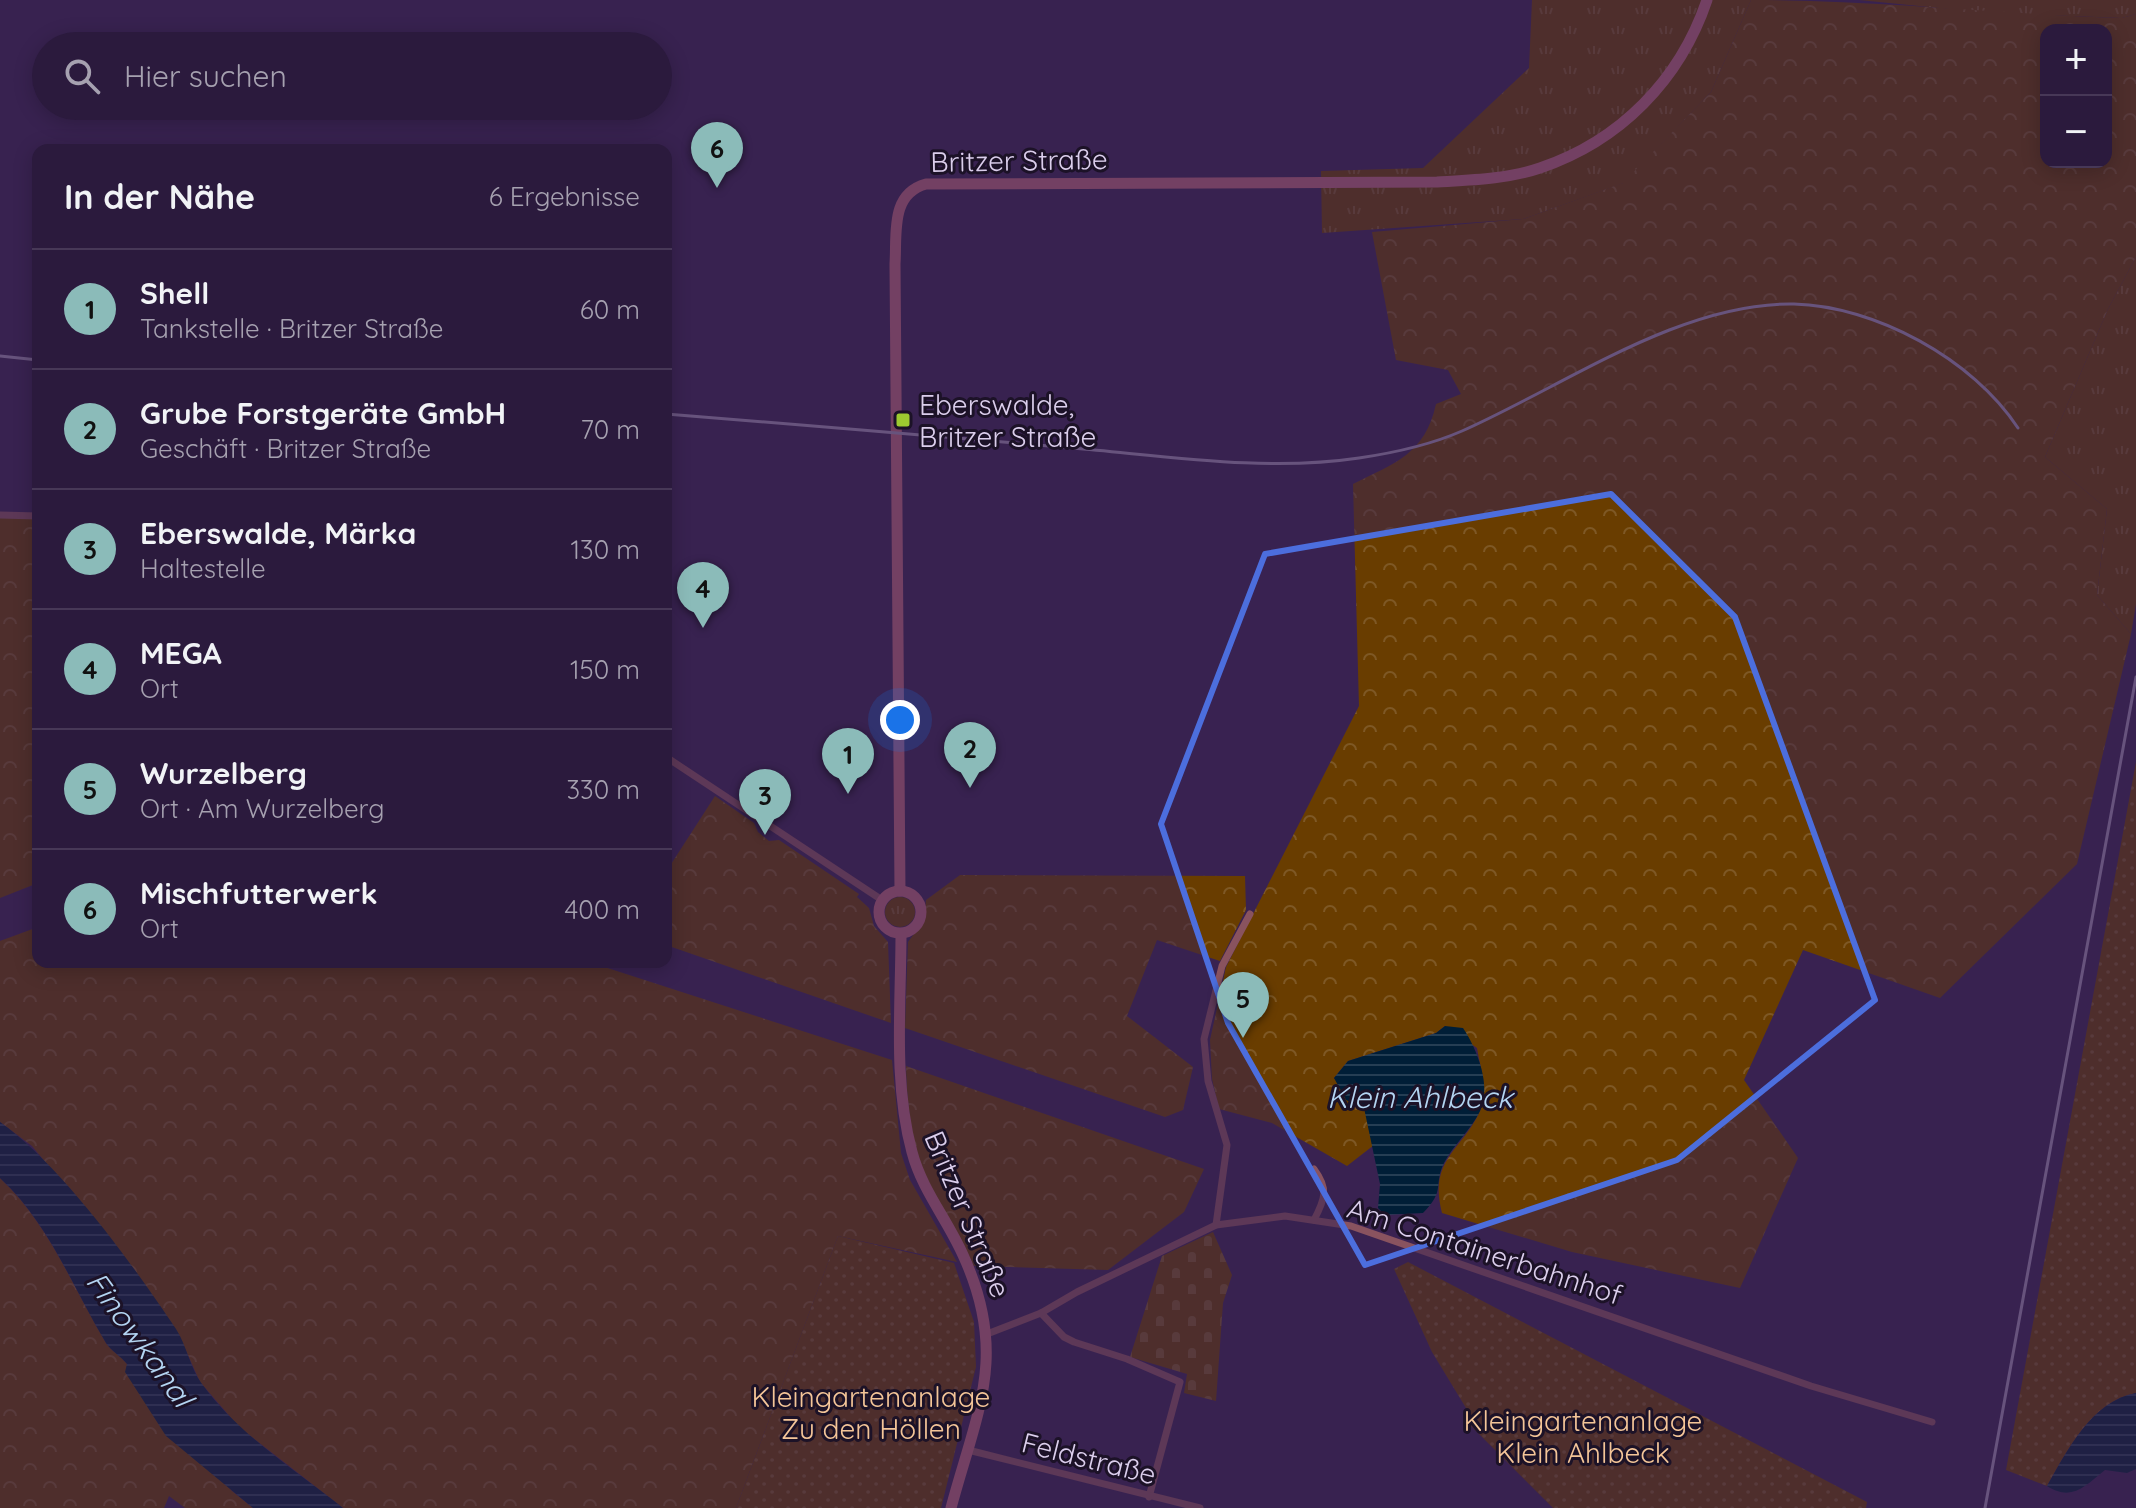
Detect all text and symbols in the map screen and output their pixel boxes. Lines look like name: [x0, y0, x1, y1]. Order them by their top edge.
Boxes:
map controls: [2040, 24, 2112, 168]
button: +: [2040, 24, 2112, 96]
search box: [32, 32, 672, 120]
icon: search: [60, 54, 104, 98]
text: Hier suchen: [124, 57, 287, 95]
button: −: [2040, 96, 2112, 168]
pin: 6: [691, 122, 743, 188]
street label: Britzer Straße: [930, 141, 1108, 179]
text: In der Nähe: [64, 175, 255, 218]
text: 6 Ergebnisse: [489, 180, 640, 213]
text: Shell: [140, 274, 209, 312]
text: 1: [85, 293, 95, 326]
text: 60 m: [580, 293, 640, 326]
text: Tankstelle · Britzer Straße: [140, 312, 444, 345]
place label: Eberswalde, Britzer Straße: [919, 387, 1096, 454]
text: Grube Forstgeräte GmbH: [140, 394, 506, 432]
marker: Eberswalde, Britzer Straße: [894, 411, 912, 429]
text: 2: [83, 413, 97, 446]
text: 70 m: [580, 413, 640, 446]
text: Geschäft · Britzer Straße: [140, 432, 431, 465]
text: Eberswalde, Märka: [140, 514, 416, 552]
text: 3: [83, 533, 97, 566]
text: 130 m: [570, 533, 640, 566]
text: Haltestelle: [140, 552, 266, 585]
pin: 4: [677, 562, 729, 628]
text: MEGA: [140, 634, 222, 672]
text: 4: [82, 653, 98, 686]
text: 150 m: [570, 653, 640, 686]
text: Ort: [140, 672, 179, 705]
your location: [880, 700, 920, 740]
pin: 2: [944, 722, 996, 788]
pin: 1: [822, 728, 874, 794]
text: Wurzelberg: [140, 754, 307, 792]
pin: 3: [739, 769, 791, 835]
text: 5: [83, 773, 97, 806]
text: 330 m: [566, 773, 640, 806]
text: Ort · Am Wurzelberg: [140, 792, 384, 825]
text: Mischfutterwerk: [140, 874, 377, 912]
text: 6: [83, 893, 97, 926]
text: 400 m: [565, 893, 640, 926]
text: Ort: [140, 912, 179, 945]
pin: 5: [1217, 972, 1269, 1038]
water label: Klein Ahlbeck: [1327, 1078, 1516, 1116]
street label: Britzer Straße: [917, 1126, 1019, 1302]
street label: Am Containerbahnhof: [1343, 1190, 1627, 1312]
water label: Finowkanal: [78, 1264, 204, 1417]
park label: Kleingartenanlage Zu den Höllen: [752, 1379, 990, 1446]
park label: Kleingartenanlage Klein Ahlbeck: [1464, 1403, 1702, 1470]
street label: Feldstraße: [1018, 1424, 1160, 1492]

